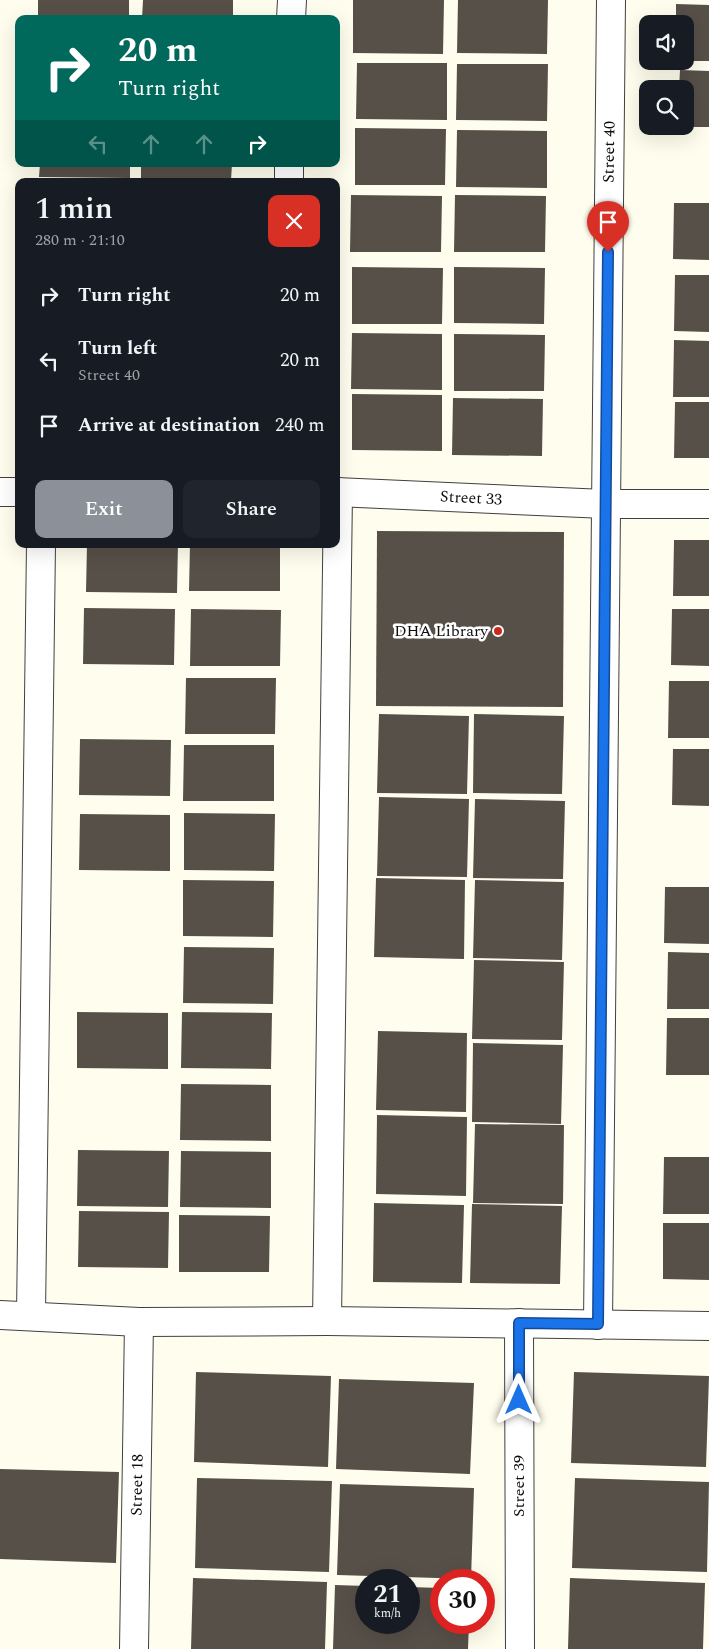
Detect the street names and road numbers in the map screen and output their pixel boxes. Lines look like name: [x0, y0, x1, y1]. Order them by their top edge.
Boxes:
street label: Street 40: [596, 121, 622, 183]
street label: Street 33: [439, 484, 503, 512]
street label: Street 18: [124, 1454, 150, 1516]
street label: Street 39: [507, 1455, 531, 1517]

